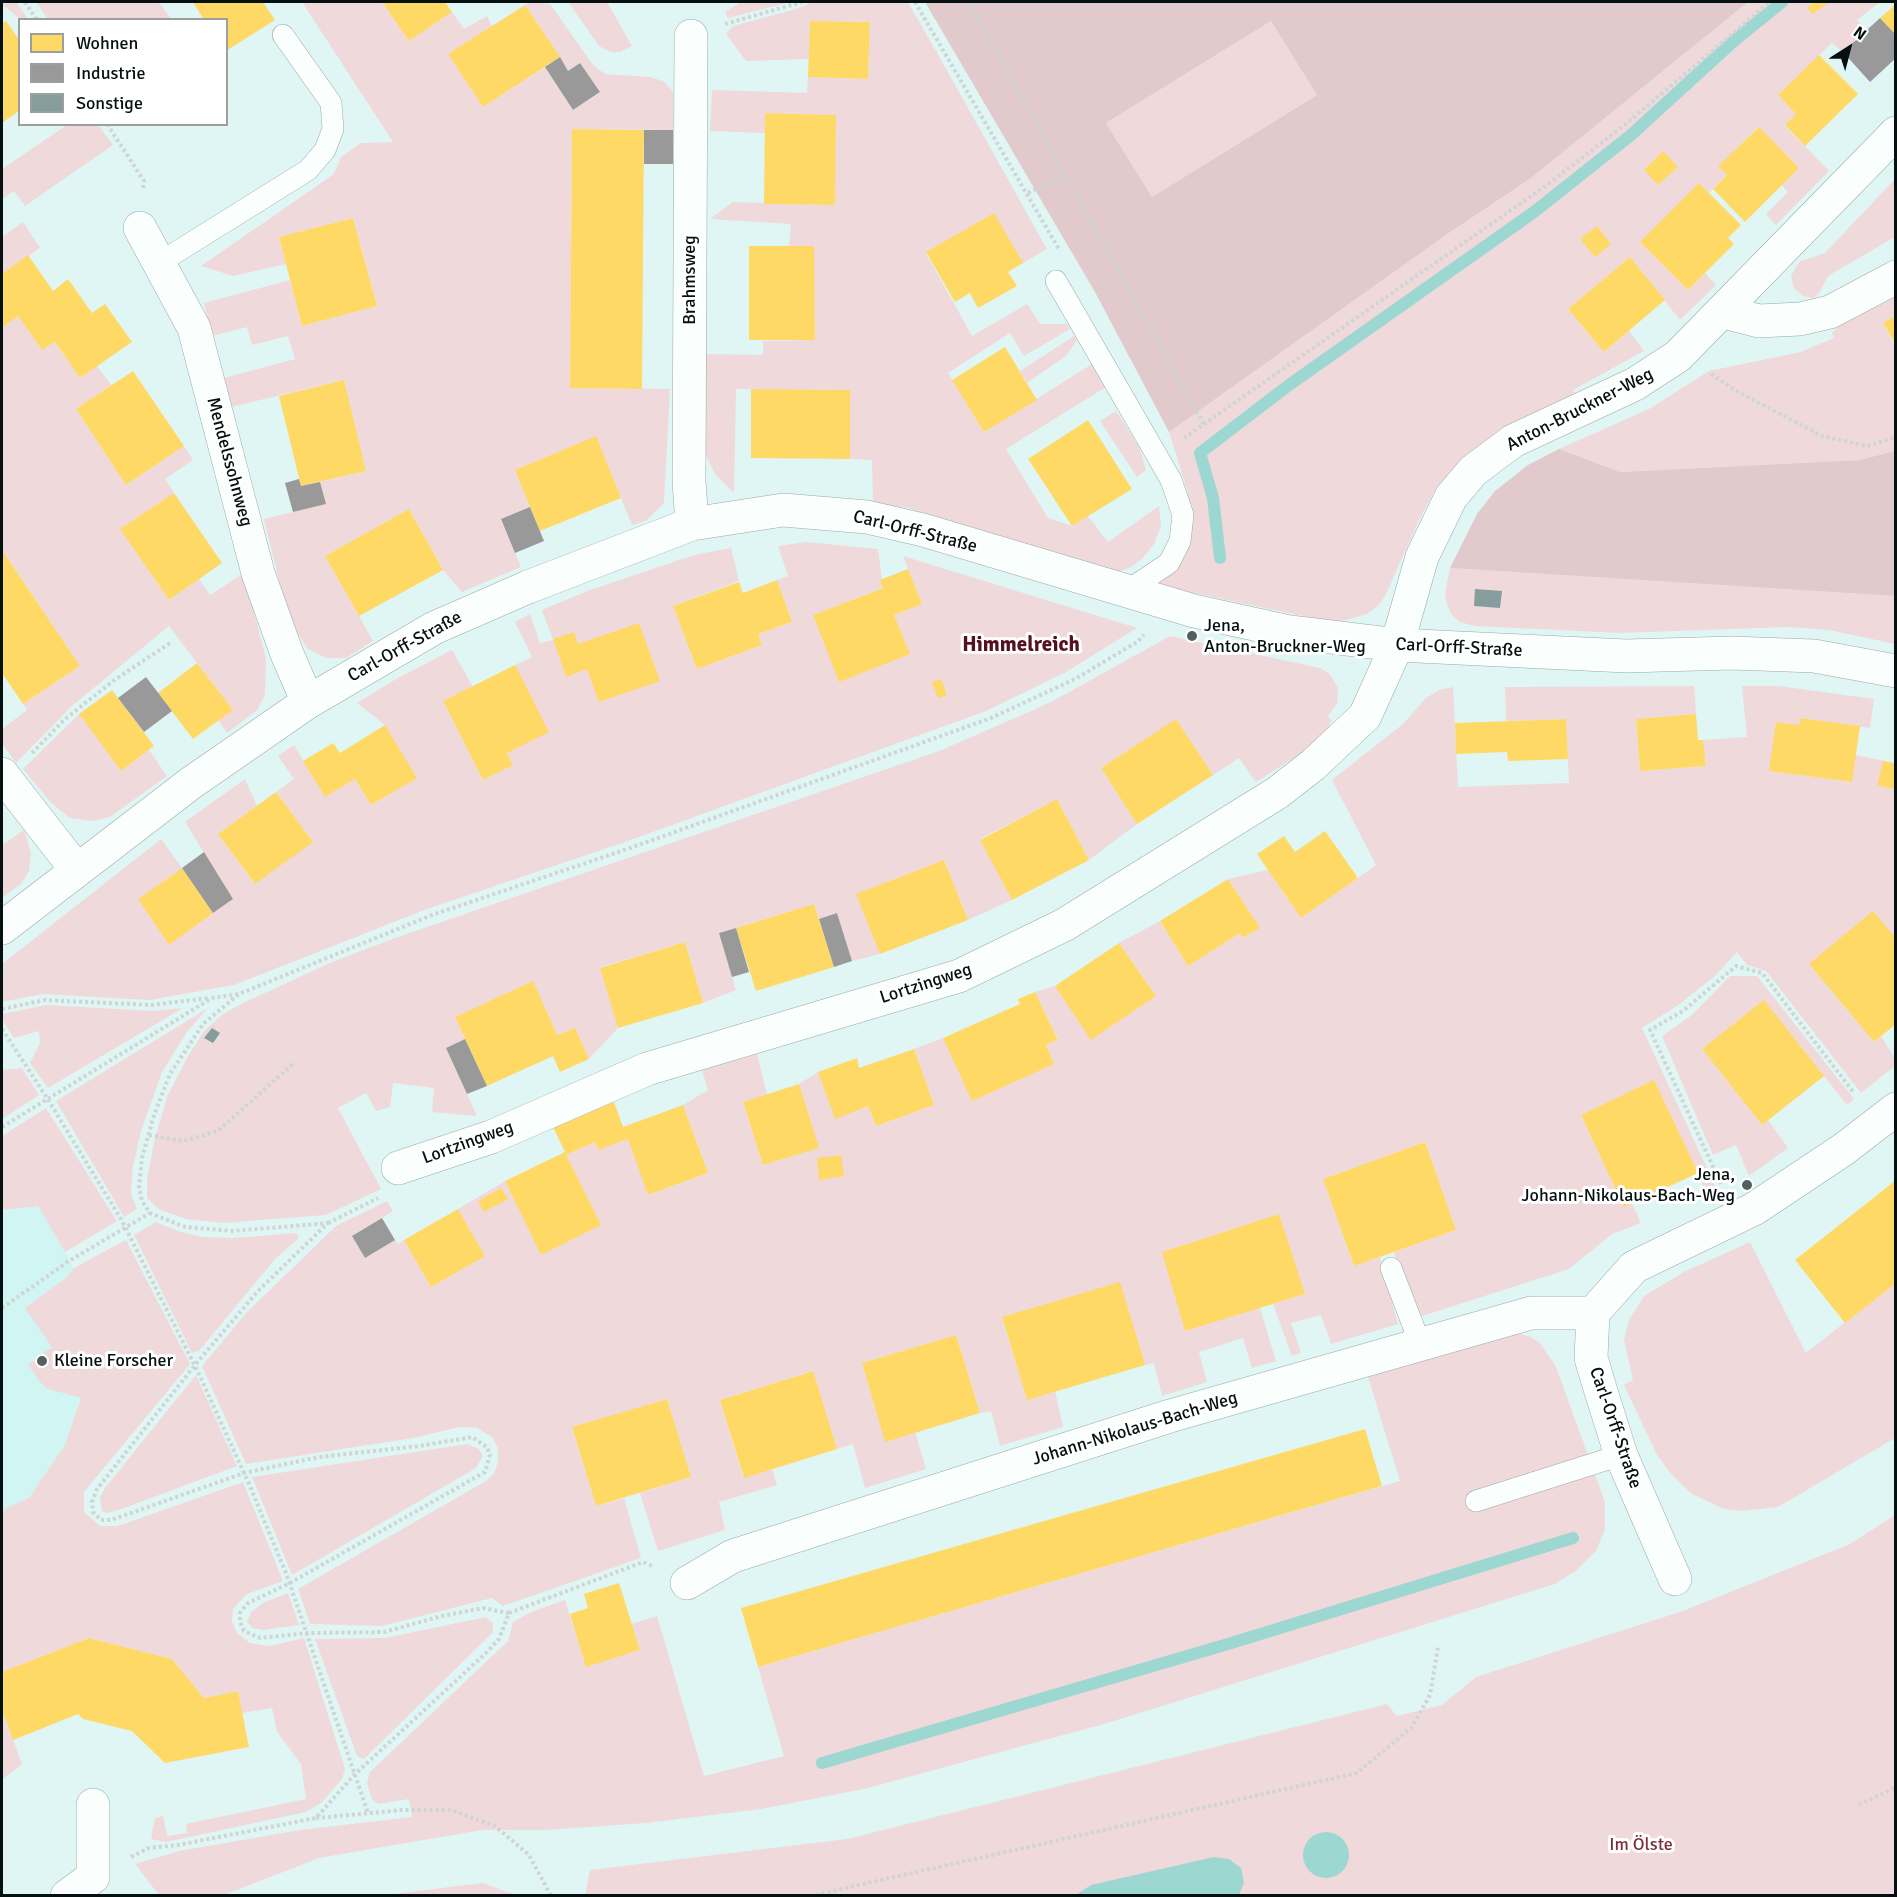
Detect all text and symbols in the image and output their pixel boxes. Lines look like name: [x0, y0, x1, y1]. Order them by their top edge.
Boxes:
legend: [18, 18, 228, 126]
north arrow: [1819, 18, 1879, 78]
text: N: [1849, 22, 1870, 45]
text: Wohnen: [76, 32, 138, 54]
text: Industrie: [76, 62, 146, 84]
text: Sonstige: [76, 92, 143, 114]
street label: Brahmsweg: [679, 235, 701, 325]
street label: Anton-Bruckner-Weg: [1503, 364, 1657, 456]
street label: Mendelssohnweg: [201, 395, 257, 529]
street label: Carl-Orff-Straße: [851, 506, 979, 558]
street label: Carl-Orff-Straße: [344, 607, 466, 687]
place label: Jena, Anton-Bruckner-Weg: [1204, 615, 1366, 658]
marker: Jena, Anton-Bruckner-Weg: [1185, 629, 1199, 643]
district label: Himmelreich: [962, 632, 1080, 658]
street label: Carl-Orff-Straße: [1395, 634, 1523, 662]
street label: Lortzingweg: [877, 959, 975, 1009]
street label: Lortzingweg: [419, 1117, 517, 1169]
place label: Jena, Johann-Nikolaus-Bach-Weg: [1521, 1164, 1735, 1206]
marker: Jena, Johann-Nikolaus-Bach-Weg: [1740, 1178, 1754, 1192]
place label: Kleine Forscher: [54, 1350, 173, 1372]
marker: Kleine Forscher: [35, 1354, 49, 1368]
street label: Carl-Orff-Straße: [1584, 1364, 1646, 1492]
street label: Johann-Nikolaus-Bach-Weg: [1030, 1387, 1240, 1471]
park label: Im Ölste: [1609, 1834, 1673, 1856]

